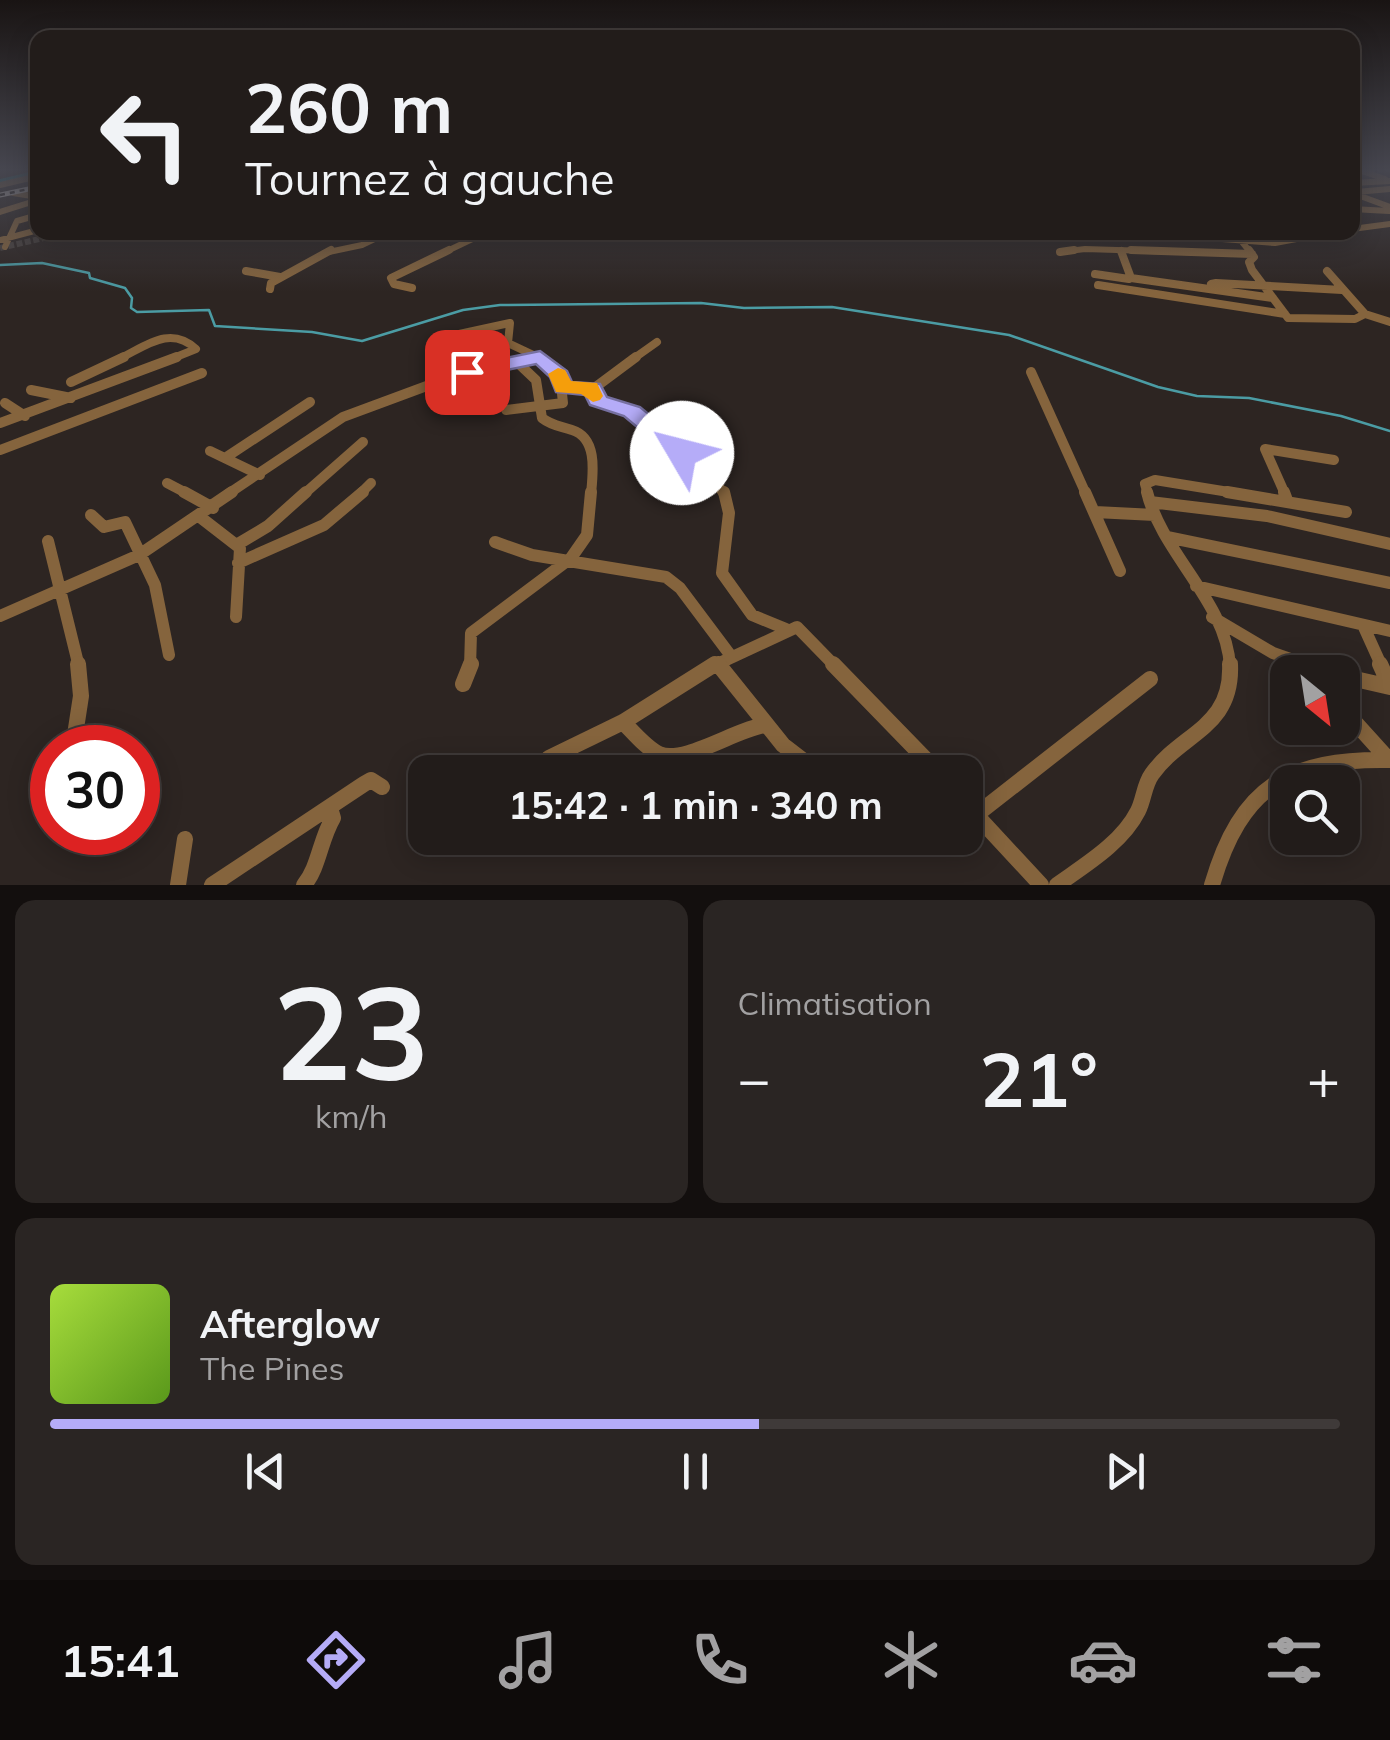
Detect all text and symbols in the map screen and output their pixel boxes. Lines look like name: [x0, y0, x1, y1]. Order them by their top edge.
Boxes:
text: 260 m: [245, 63, 453, 151]
icon: left: [80, 70, 210, 200]
text: Tournez à gauche: [245, 150, 615, 206]
pin: [425, 330, 510, 415]
icon: arrive: [440, 345, 495, 400]
position arrow: [630, 401, 734, 505]
north arrow: [1270, 655, 1360, 745]
map controls: [1270, 655, 1360, 855]
speed limit sign: 30: [30, 725, 160, 855]
button: search: [1270, 765, 1360, 855]
text: 15:42 · 1 min · 340 m: [508, 781, 883, 829]
text: 23: [273, 949, 429, 1113]
text: Climatisation: [738, 983, 932, 1023]
text: 21°: [980, 1032, 1098, 1126]
text: −: [738, 1044, 771, 1113]
text: +: [1307, 1044, 1340, 1113]
text: km/h: [315, 1096, 387, 1136]
text: Afterglow: [200, 1300, 380, 1348]
text: The Pines: [200, 1348, 344, 1388]
icon: previous: [238, 1444, 293, 1499]
icon: pause: [668, 1444, 723, 1499]
icon: next: [1098, 1444, 1153, 1499]
icon: directions: [301, 1625, 371, 1695]
icon: music: [493, 1625, 563, 1695]
icon: phone: [685, 1625, 755, 1695]
icon: climate: [876, 1625, 946, 1695]
icon: car: [1068, 1625, 1138, 1695]
icon: filters: [1259, 1625, 1329, 1695]
text: 15:41: [61, 1632, 180, 1688]

